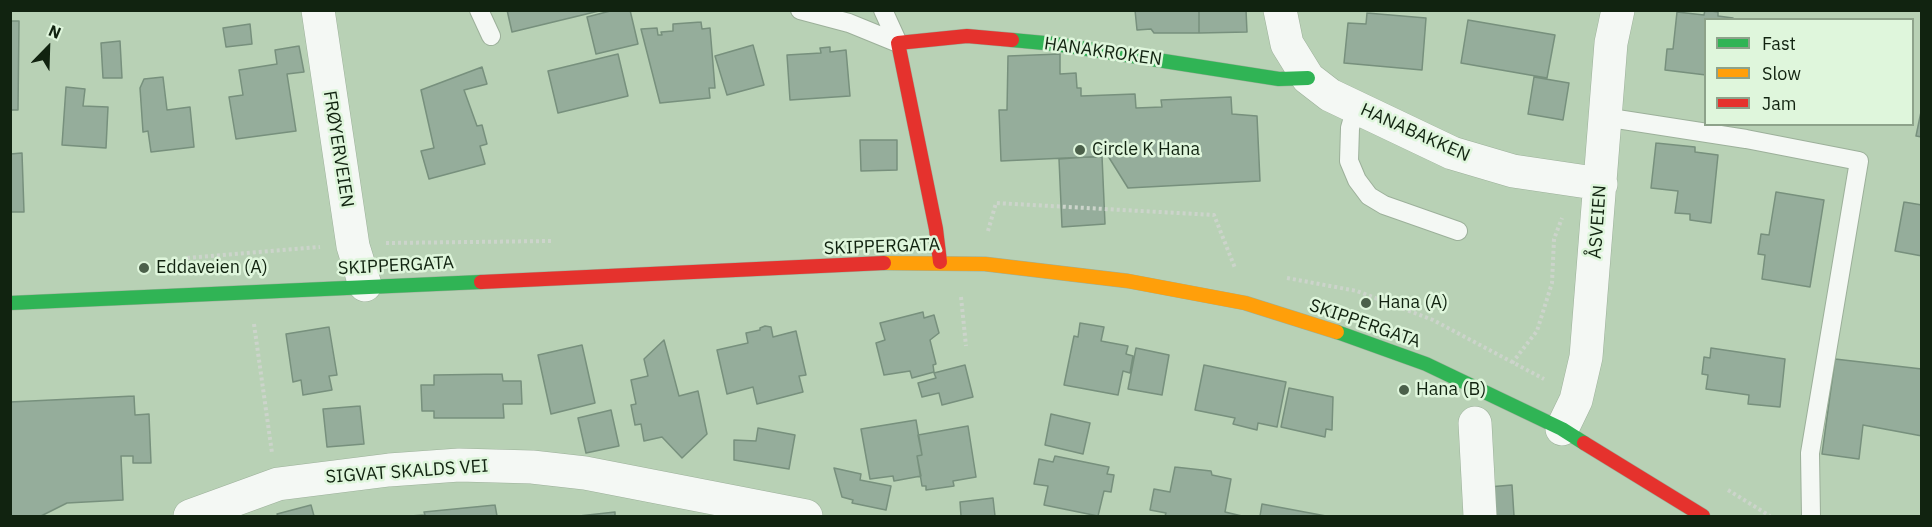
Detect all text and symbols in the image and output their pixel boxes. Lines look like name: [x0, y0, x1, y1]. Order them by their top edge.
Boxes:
north arrow: [18, 18, 78, 78]
legend: [1704, 18, 1914, 126]
text: N: [46, 20, 64, 43]
text: Fast: [1762, 32, 1796, 55]
street label: HANAKROKEN: [1043, 33, 1163, 71]
text: Slow: [1762, 62, 1801, 85]
street label: FRØYERVEIEN: [318, 89, 358, 209]
text: Jam: [1762, 92, 1797, 115]
street label: HANABAKKEN: [1357, 99, 1473, 167]
place label: Circle K Hana: [1092, 139, 1200, 161]
marker: Circle K Hana: [1073, 143, 1087, 157]
street label: ÅSVEIEN: [1585, 184, 1611, 260]
street label: SKIPPERGATA: [824, 234, 940, 260]
street label: SKIPPERGATA: [337, 252, 455, 280]
place label: Eddaveien (A): [156, 257, 268, 279]
marker: Eddaveien (A): [137, 261, 151, 275]
place label: Hana (A): [1378, 292, 1448, 314]
street label: SKIPPERGATA: [1307, 295, 1423, 353]
marker: Hana (A): [1359, 296, 1373, 310]
place label: Hana (B): [1416, 379, 1486, 401]
marker: Hana (B): [1397, 383, 1411, 397]
street label: SIGVAT SKALDS VEI: [325, 456, 489, 488]

